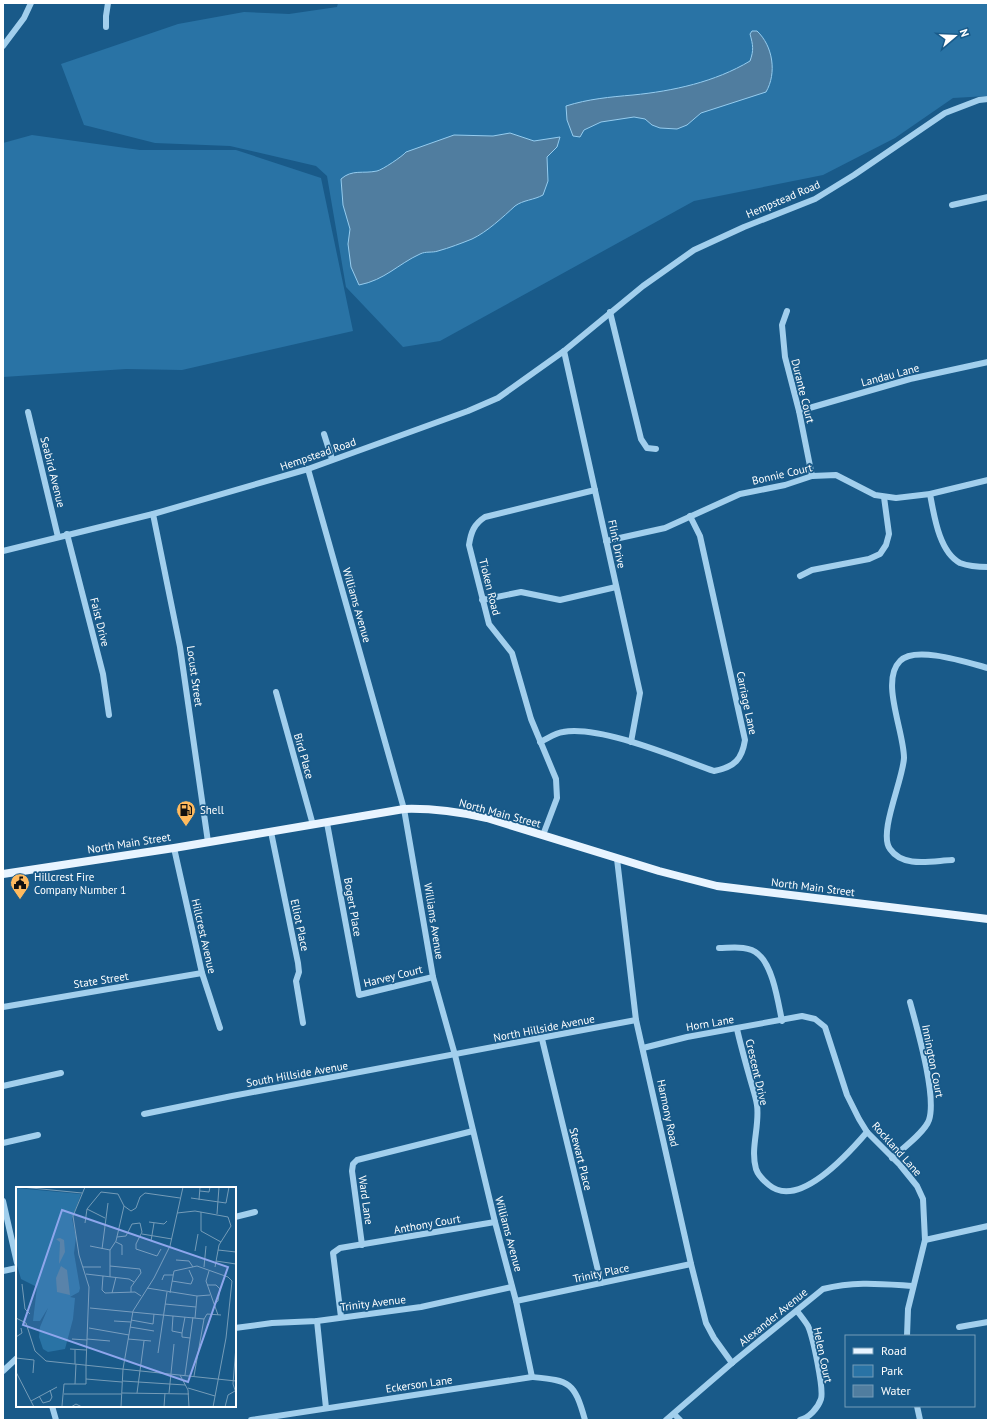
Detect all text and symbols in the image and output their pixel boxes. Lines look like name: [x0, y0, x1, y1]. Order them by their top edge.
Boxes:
north arrow: [935, 16, 975, 56]
text: N: [957, 27, 972, 38]
street label: Hempstead Road: [744, 177, 822, 221]
street label: Durante Court: [788, 357, 818, 425]
street label: Landau Lane: [859, 360, 921, 389]
street label: Hempstead Road: [278, 434, 358, 474]
street label: Seabird Avenue: [37, 435, 69, 509]
street label: Bonnie Court: [751, 460, 814, 488]
street label: Flint Drive: [605, 518, 629, 570]
street label: Tioken Road: [476, 557, 504, 617]
street label: Williams Avenue: [340, 566, 375, 645]
street label: Faist Drive: [87, 596, 113, 648]
street label: Locust Street: [184, 645, 206, 708]
street label: Carriage Lane: [733, 670, 761, 736]
street label: Bird Place: [291, 731, 317, 781]
street label: North Main Street: [458, 795, 543, 831]
fuel station icon: Shell: [175, 799, 197, 827]
place label: Shell: [200, 803, 225, 817]
street label: North Main Street: [86, 829, 172, 857]
place label: Hillcrest Fire Company Number 1: [34, 870, 126, 897]
public building icon: Hillcrest Fire Company Number 1: [9, 872, 31, 900]
street label: North Main Street: [770, 875, 856, 899]
street label: Bogert Place: [341, 876, 365, 938]
street label: Williams Avenue: [421, 882, 447, 961]
street label: Hillcrest Avenue: [189, 897, 219, 975]
street label: Elliot Place: [288, 898, 312, 953]
street label: Harvey Court: [362, 962, 424, 990]
street label: State Street: [73, 969, 130, 991]
street label: North Hillside Avenue: [492, 1011, 596, 1045]
street label: Horn Lane: [685, 1012, 736, 1034]
street label: Innington Court: [919, 1023, 947, 1099]
street label: Crescent Drive: [743, 1037, 772, 1107]
street label: South Hillside Avenue: [245, 1058, 349, 1090]
street label: Harmony Road: [654, 1078, 682, 1148]
street label: Rockland Lane: [869, 1119, 925, 1179]
street label: Stewart Place: [566, 1126, 596, 1192]
street label: Ward Lane: [356, 1175, 376, 1226]
inset map: [16, 1187, 236, 1407]
street label: Williams Avenue: [492, 1195, 526, 1274]
street label: Anthony Court: [393, 1211, 462, 1237]
street label: Trinity Place: [572, 1260, 631, 1286]
street label: Alexander Avenue: [736, 1285, 810, 1349]
street label: Trinity Avenue: [339, 1292, 407, 1314]
street label: Helen Court: [810, 1326, 836, 1384]
legend: [845, 1335, 975, 1407]
text: Road: [881, 1343, 906, 1358]
text: Park: [881, 1363, 903, 1378]
street label: Eckerson Lane: [385, 1372, 454, 1396]
text: Water: [881, 1383, 911, 1398]

